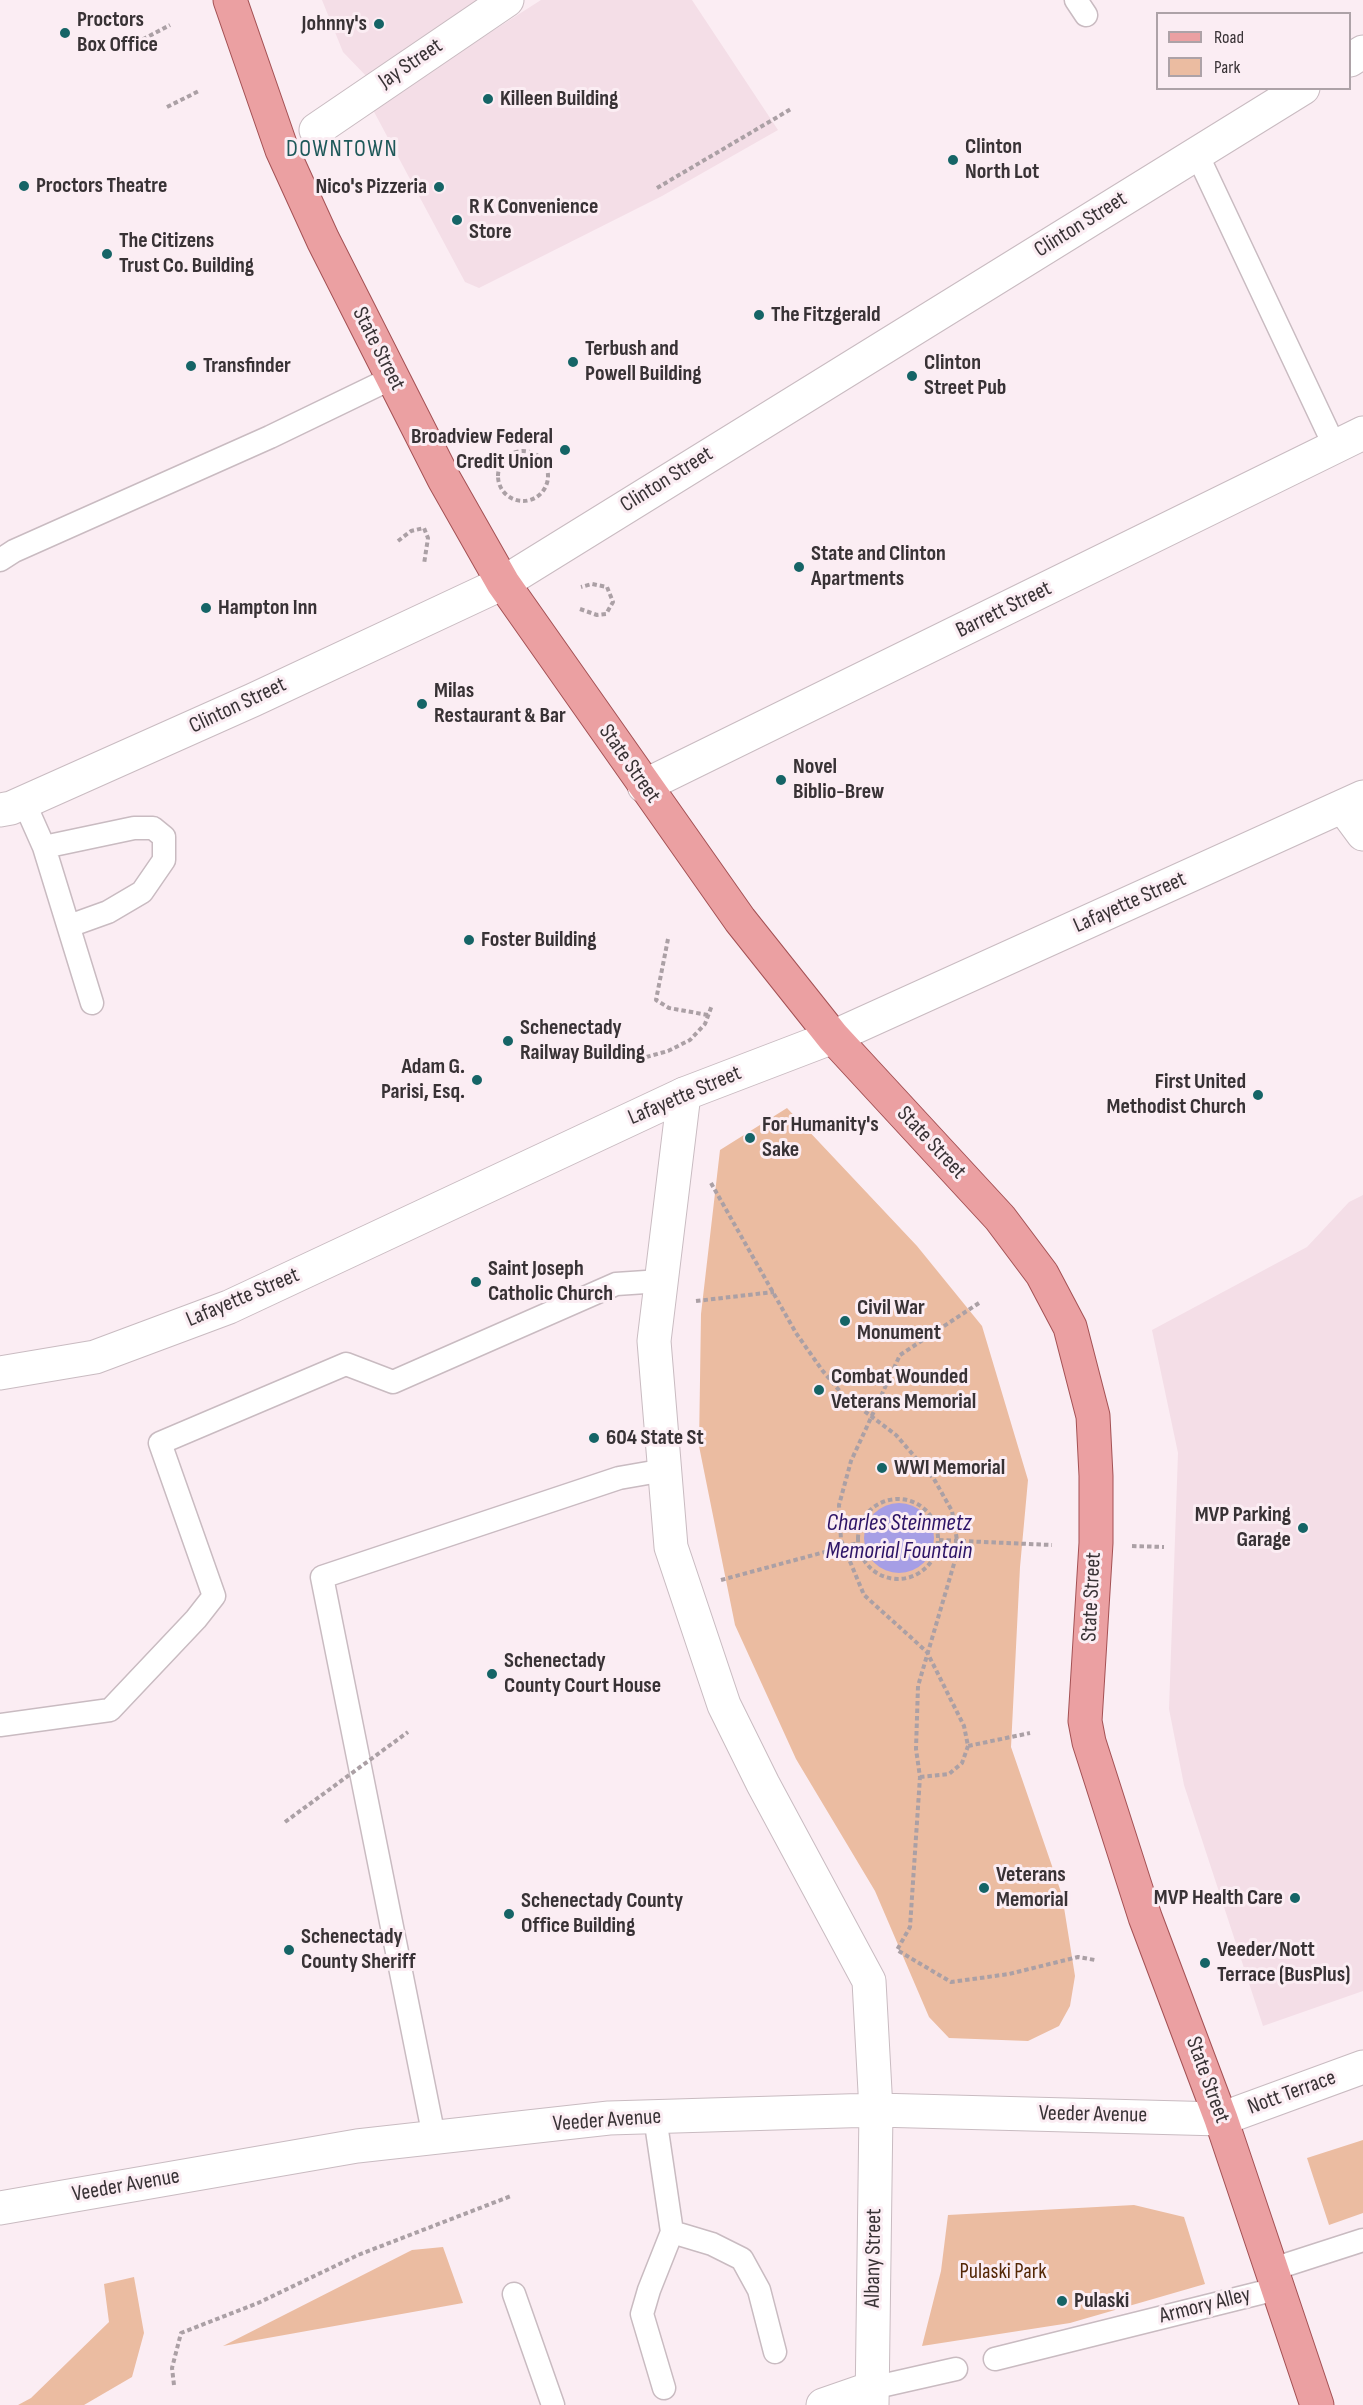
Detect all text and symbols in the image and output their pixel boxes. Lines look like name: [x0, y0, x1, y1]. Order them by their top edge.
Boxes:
place label: Proctors Box Office: [77, 7, 158, 58]
place label: Johnny's: [302, 11, 367, 37]
legend: [1156, 12, 1351, 90]
marker: Johnny's: [372, 17, 386, 31]
marker: Proctors Box Office: [58, 26, 72, 40]
text: Road: [1214, 27, 1244, 48]
street label: Jay Street: [374, 33, 448, 95]
text: Park: [1214, 57, 1240, 78]
place label: Killeen Building: [500, 86, 618, 112]
marker: Killeen Building: [481, 92, 495, 106]
place label: Clinton North Lot: [965, 134, 1039, 186]
district label: DOWNTOWN: [286, 136, 398, 164]
marker: Clinton North Lot: [946, 153, 960, 167]
place label: Proctors Theatre: [36, 173, 167, 199]
place label: Nico's Pizzeria: [315, 174, 427, 200]
marker: Proctors Theatre: [17, 179, 31, 193]
marker: Nico's Pizzeria: [432, 180, 446, 194]
street label: Clinton Street: [1030, 186, 1132, 264]
place label: R K Convenience Store: [469, 194, 598, 246]
marker: R K Convenience Store: [450, 213, 464, 227]
place label: The Citizens Trust Co. Building: [119, 228, 254, 280]
marker: The Citizens Trust Co. Building: [100, 247, 114, 261]
place label: The Fitzgerald: [771, 302, 881, 328]
street label: State Street: [346, 303, 410, 395]
marker: The Fitzgerald: [752, 308, 766, 322]
place label: Terbush and Powell Building: [585, 336, 701, 388]
place label: Clinton Street Pub: [924, 350, 1006, 402]
place label: Transfinder: [203, 353, 291, 379]
marker: Terbush and Powell Building: [566, 355, 580, 369]
marker: Transfinder: [184, 359, 198, 373]
marker: Clinton Street Pub: [905, 369, 919, 383]
place label: Broadview Federal Credit Union: [411, 424, 553, 476]
street label: Clinton Street: [616, 441, 718, 519]
marker: Broadview Federal Credit Union: [558, 443, 572, 457]
place label: State and Clinton Apartments: [811, 541, 946, 592]
marker: State and Clinton Apartments: [792, 560, 806, 574]
street label: Barrett Street: [952, 576, 1056, 644]
place label: Hampton Inn: [218, 595, 317, 621]
marker: Hampton Inn: [199, 601, 213, 615]
street label: Clinton Street: [185, 672, 291, 740]
place label: Milas Restaurant & Bar: [434, 678, 566, 730]
marker: Milas Restaurant & Bar: [415, 697, 429, 711]
street label: State Street: [592, 720, 666, 808]
place label: Novel Biblio-Brew: [793, 754, 884, 806]
marker: Novel Biblio-Brew: [774, 773, 788, 787]
street label: Lafayette Street: [1070, 867, 1190, 939]
place label: Foster Building: [481, 927, 597, 953]
marker: Foster Building: [462, 933, 476, 947]
place label: Schenectady Railway Building: [520, 1015, 645, 1066]
marker: Schenectady Railway Building: [501, 1034, 515, 1048]
place label: Adam G. Parisi, Esq.: [381, 1054, 465, 1106]
street label: Lafayette Street: [625, 1060, 745, 1132]
place label: First United Methodist Church: [1107, 1069, 1246, 1120]
marker: Adam G. Parisi, Esq.: [470, 1073, 484, 1087]
marker: First United Methodist Church: [1251, 1088, 1265, 1102]
street label: State Street: [891, 1101, 971, 1185]
place label: For Humanity's Sake: [762, 1112, 879, 1164]
marker: For Humanity's Sake: [743, 1131, 757, 1145]
place label: Saint Joseph Catholic Church: [488, 1256, 613, 1308]
street label: Lafayette Street: [183, 1262, 303, 1334]
marker: Saint Joseph Catholic Church: [469, 1275, 483, 1289]
place label: Civil War Monument: [857, 1295, 941, 1346]
marker: Civil War Monument: [838, 1314, 852, 1328]
place label: Combat Wounded Veterans Memorial: [831, 1364, 976, 1416]
marker: Combat Wounded Veterans Memorial: [812, 1383, 826, 1397]
place label: 604 State St: [606, 1425, 704, 1451]
marker: 604 State St: [587, 1431, 601, 1445]
place label: WWI Memorial: [894, 1455, 1005, 1481]
marker: WWI Memorial: [875, 1461, 889, 1475]
place label: MVP Parking Garage: [1195, 1502, 1291, 1554]
water label: Charles Steinmetz Memorial Fountain: [826, 1510, 972, 1566]
marker: MVP Parking Garage: [1296, 1521, 1310, 1535]
street label: State Street: [1076, 1551, 1108, 1643]
place label: Schenectady County Court House: [504, 1648, 661, 1700]
marker: Schenectady County Court House: [485, 1667, 499, 1681]
place label: Veterans Memorial: [996, 1862, 1068, 1914]
marker: Veterans Memorial: [977, 1881, 991, 1895]
place label: MVP Health Care: [1154, 1885, 1283, 1911]
place label: Schenectady County Office Building: [521, 1888, 683, 1940]
marker: MVP Health Care: [1288, 1891, 1302, 1905]
marker: Schenectady County Office Building: [502, 1907, 516, 1921]
place label: Schenectady County Sheriff: [301, 1924, 415, 1976]
place label: Veeder/Nott Terrace (BusPlus): [1217, 1937, 1350, 1988]
marker: Schenectady County Sheriff: [282, 1943, 296, 1957]
marker: Veeder/Nott Terrace (BusPlus): [1198, 1956, 1212, 1970]
street label: State Street: [1179, 2033, 1235, 2127]
street label: Nott Terrace: [1244, 2065, 1340, 2121]
street label: Veeder Avenue: [1039, 2101, 1147, 2129]
street label: Veeder Avenue: [552, 2104, 662, 2138]
street label: Veeder Avenue: [70, 2164, 182, 2208]
street label: Albany Street: [860, 2208, 888, 2308]
park label: Pulaski Park: [959, 2259, 1047, 2285]
street label: Armory Alley: [1157, 2282, 1253, 2330]
place label: Pulaski: [1074, 2288, 1129, 2314]
marker: Pulaski: [1055, 2294, 1069, 2308]

